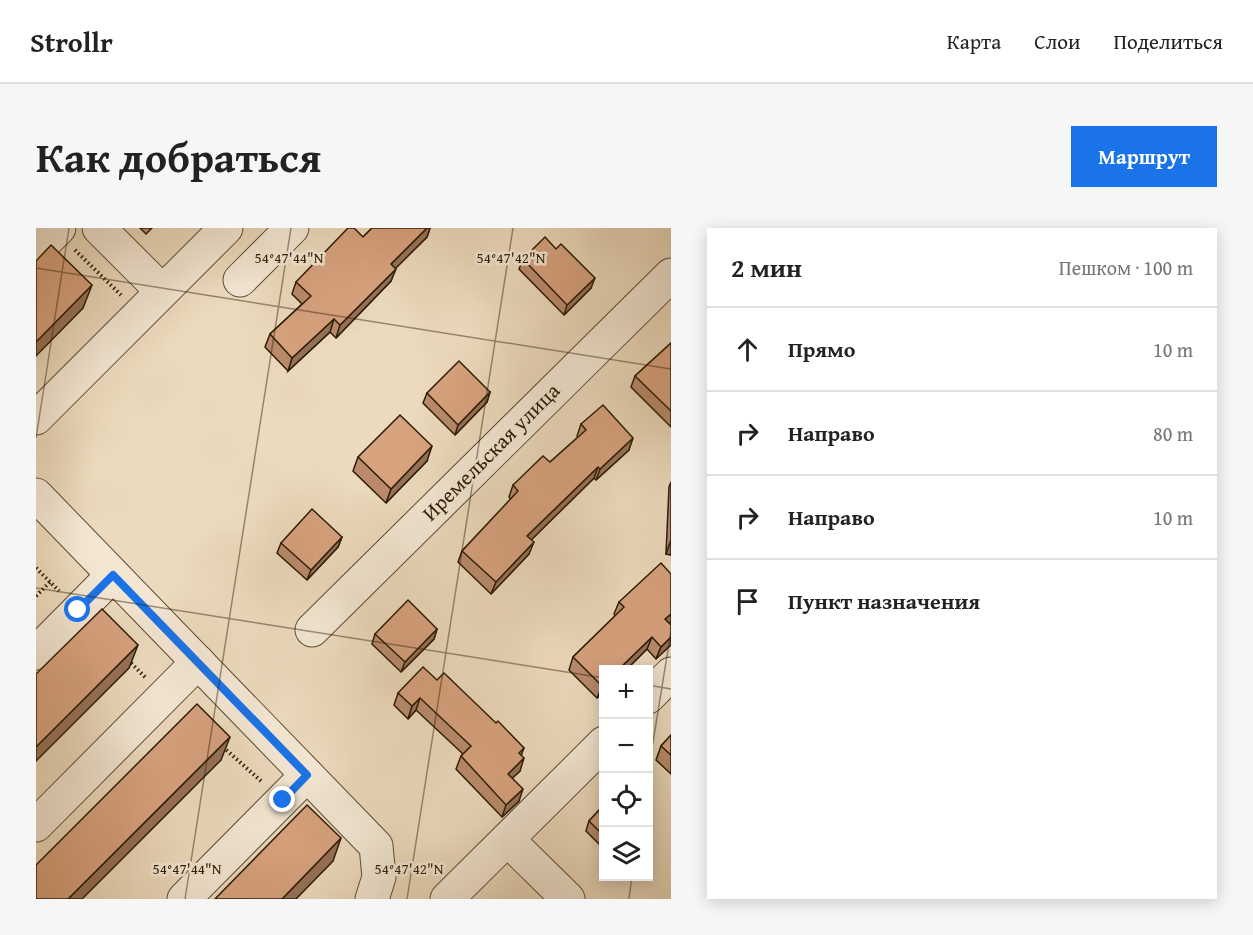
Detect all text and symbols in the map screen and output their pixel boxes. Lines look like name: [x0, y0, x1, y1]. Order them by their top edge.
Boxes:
text: Strollr: [30, 21, 113, 62]
text: Карта: [947, 26, 1001, 57]
text: Слои: [1034, 26, 1080, 57]
text: Поделиться: [1113, 26, 1223, 57]
text: Как добраться: [36, 126, 321, 187]
button: Маршрут: [1071, 126, 1217, 187]
text: 54°47'44"N: [255, 247, 324, 268]
text: 54°47'42"N: [477, 247, 546, 268]
text: 2 мин: [731, 248, 802, 287]
text: Пешком · 100 m: [1059, 253, 1193, 282]
icon: ahead: [731, 333, 764, 366]
text: Прямо: [788, 333, 855, 365]
text: 10 m: [1153, 335, 1193, 364]
street label: Иремельская улица: [415, 376, 567, 528]
icon: right: [731, 417, 764, 450]
text: Направо: [788, 417, 875, 449]
text: 80 m: [1153, 419, 1193, 448]
icon: right: [731, 501, 764, 534]
text: Направо: [788, 501, 875, 533]
text: 10 m: [1153, 503, 1193, 532]
icon: arrive: [731, 585, 764, 618]
text: Пункт назначения: [788, 585, 980, 617]
route start: [64, 596, 90, 622]
map controls: [599, 665, 653, 881]
button: +: [599, 665, 653, 719]
button: −: [599, 719, 653, 773]
button: locate: [599, 773, 653, 827]
route end: [269, 786, 295, 812]
button: layers: [599, 827, 653, 881]
text: 54°47'44"N: [153, 858, 222, 879]
text: 54°47'42"N: [375, 858, 444, 879]

